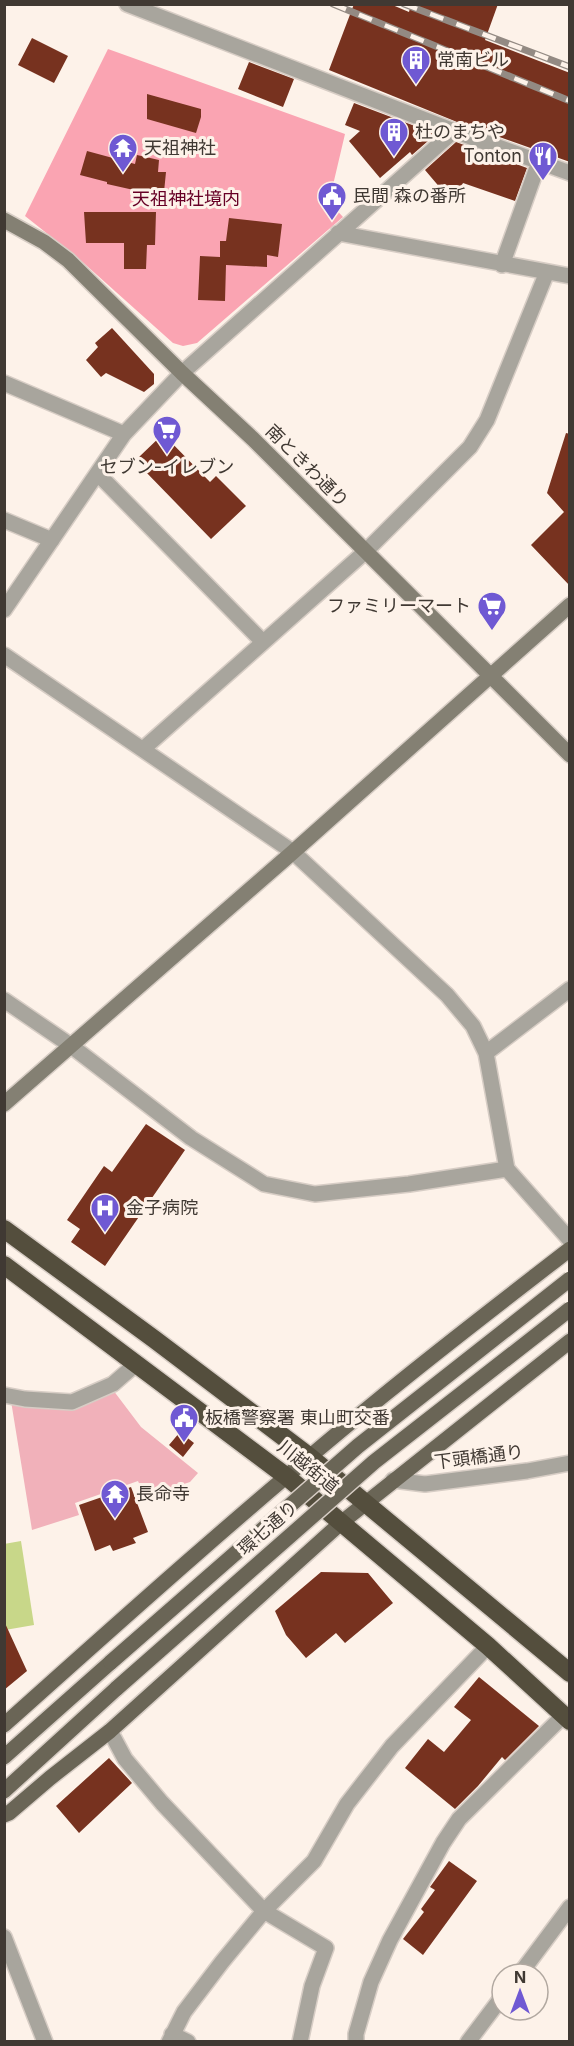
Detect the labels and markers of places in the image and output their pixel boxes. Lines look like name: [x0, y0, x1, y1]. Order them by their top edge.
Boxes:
building icon: 常南ビル: [400, 44, 432, 86]
place label: 常南ビル: [437, 49, 509, 70]
building icon: 杜のまちや: [378, 116, 410, 158]
place label: 杜のまちや: [415, 121, 505, 142]
temple icon: 天祖神社: [107, 132, 139, 174]
place label: 天祖神社: [144, 137, 216, 158]
restaurant icon: Tonton: [527, 140, 559, 182]
place label: Tonton: [463, 145, 522, 166]
public building icon: 民間 森の番所: [316, 180, 348, 222]
place label: 民間 森の番所: [353, 185, 466, 206]
supermarket icon: セブン-イレブン: [151, 414, 183, 456]
place label: セブン-イレブン: [100, 456, 234, 477]
supermarket icon: ファミリーマート: [476, 590, 508, 632]
place label: ファミリーマート: [327, 595, 471, 616]
hospital icon: 金子病院: [89, 1192, 121, 1234]
place label: 金子病院: [126, 1197, 198, 1218]
public building icon: 板橋警察署 東山町交番: [168, 1402, 200, 1444]
place label: 板橋警察署 東山町交番: [205, 1407, 390, 1428]
temple icon: 長命寺: [99, 1478, 131, 1520]
place label: 長命寺: [136, 1483, 190, 1504]

